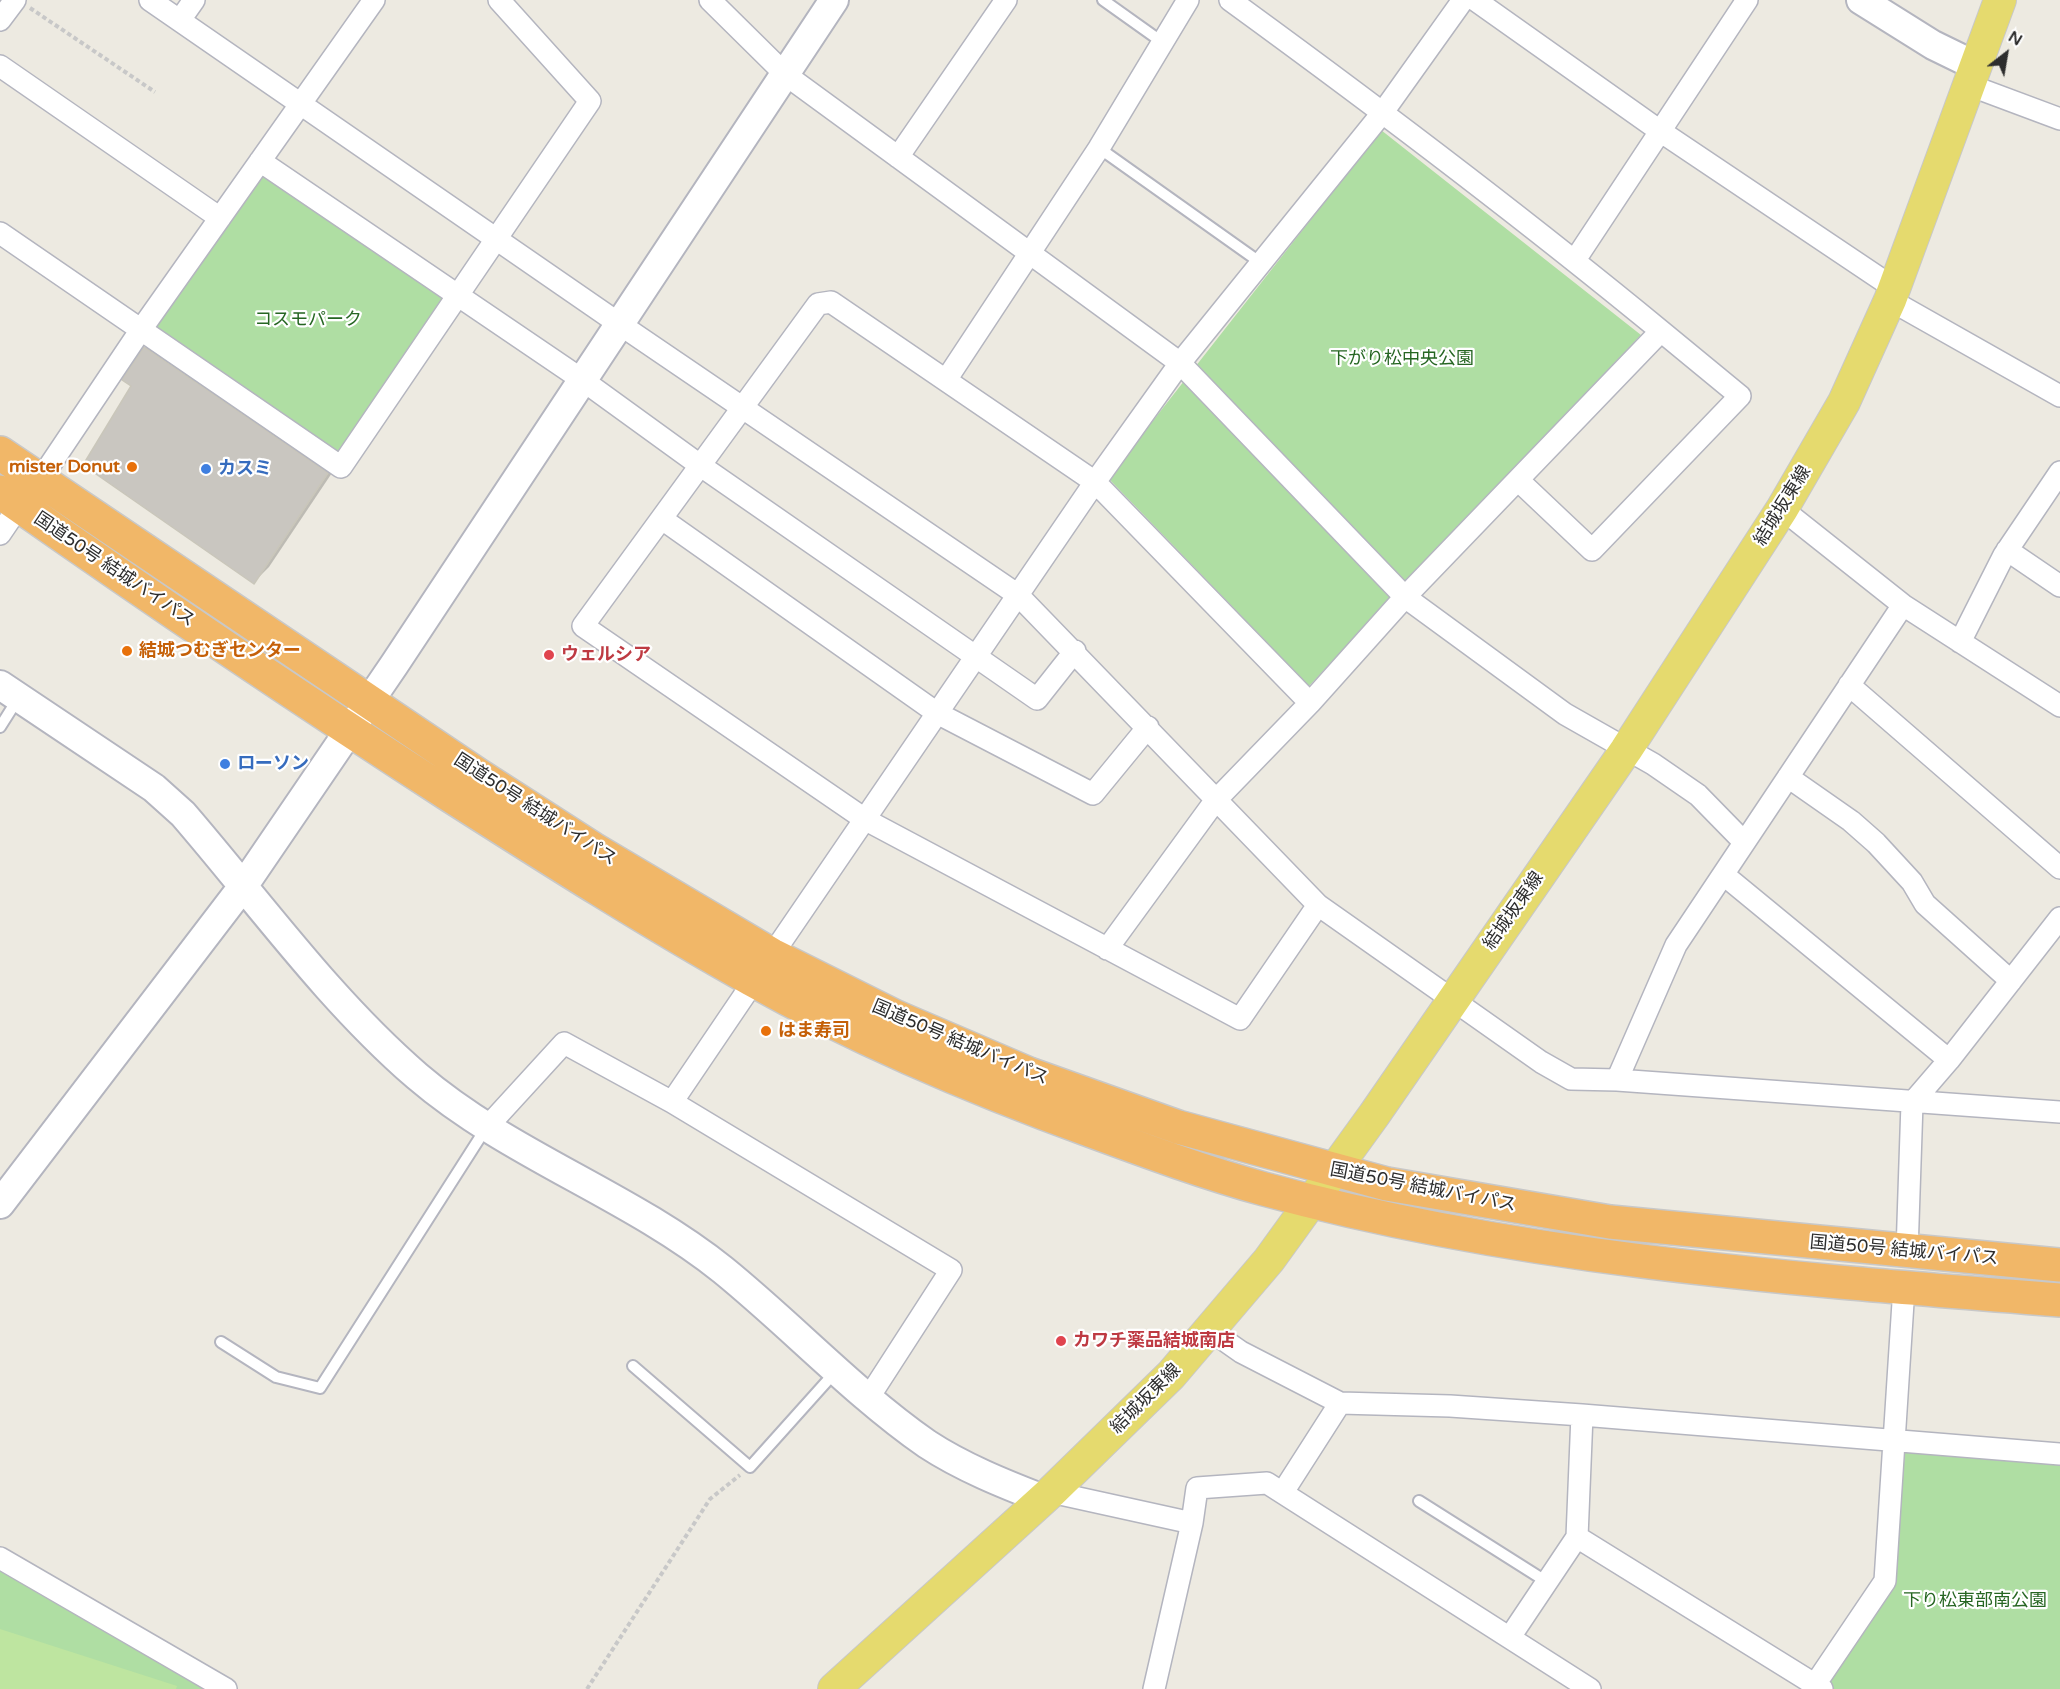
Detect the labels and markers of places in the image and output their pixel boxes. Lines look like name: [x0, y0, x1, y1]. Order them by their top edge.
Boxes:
place label: mister Donut: [9, 456, 120, 478]
place label: カスミ: [218, 458, 272, 480]
marker: mister Donut: [125, 460, 139, 474]
marker: カスミ: [199, 462, 213, 476]
place label: 結城つむぎセンター: [139, 640, 301, 662]
marker: 結城つむぎセンター: [120, 644, 134, 658]
place label: ウェルシア: [561, 644, 651, 666]
marker: ウェルシア: [542, 648, 556, 662]
place label: ローソン: [237, 753, 309, 775]
marker: ローソン: [218, 757, 232, 771]
place label: はま寿司: [778, 1020, 850, 1042]
marker: はま寿司: [759, 1024, 773, 1038]
place label: カワチ薬品結城南店: [1073, 1330, 1235, 1352]
marker: カワチ薬品結城南店: [1054, 1334, 1068, 1348]

